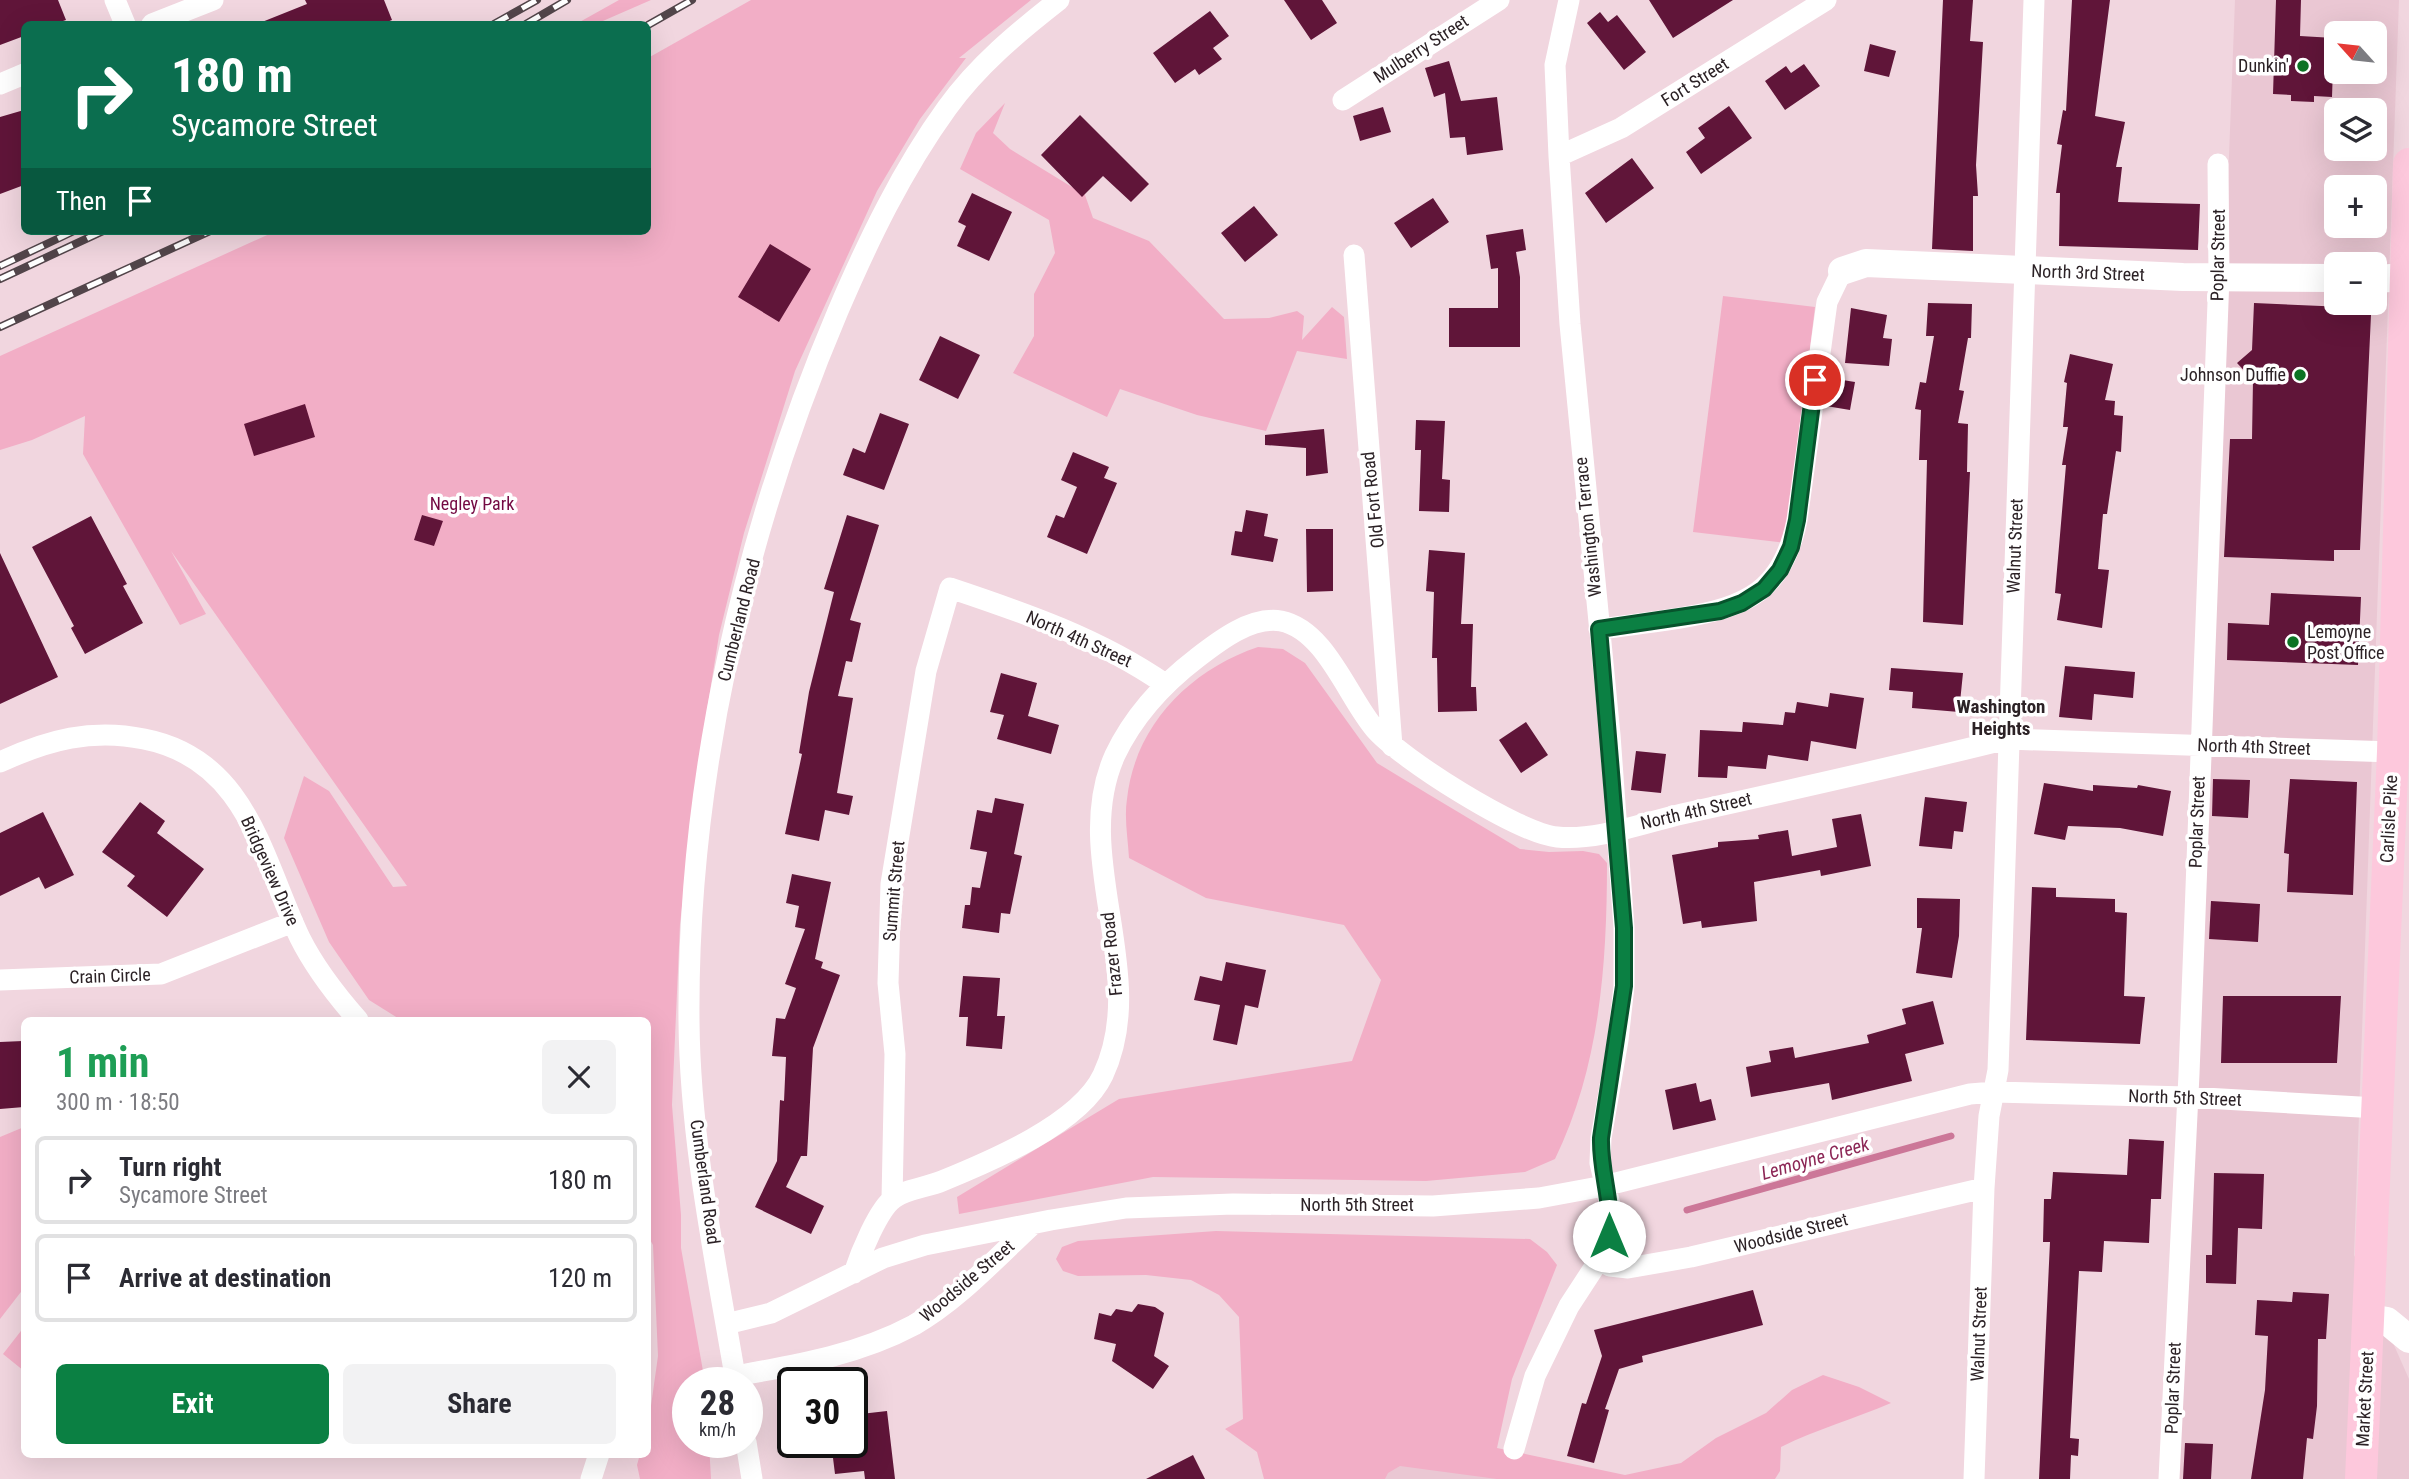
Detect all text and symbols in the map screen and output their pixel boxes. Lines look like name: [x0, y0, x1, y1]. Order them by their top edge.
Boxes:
street label: Mulberry Street: [1369, 10, 1472, 87]
north arrow: [2324, 21, 2387, 84]
map controls: [2324, 21, 2387, 315]
text: 180 m: [171, 47, 293, 104]
icon: right: [56, 49, 147, 140]
street label: Fort Street: [1657, 53, 1732, 110]
place label: Dunkin': [2238, 55, 2289, 76]
marker: Dunkin': [2295, 58, 2311, 74]
button: layers: [2324, 98, 2387, 161]
text: Sycamore Street: [171, 106, 378, 144]
button: +: [2324, 175, 2387, 238]
icon: arrive: [121, 182, 159, 220]
text: Then: [56, 186, 107, 216]
street label: Poplar Street: [2206, 209, 2229, 301]
button: −: [2324, 252, 2387, 315]
street label: North 3rd Street: [2031, 260, 2145, 285]
pin: [1785, 350, 1845, 410]
icon: arrive: [1796, 361, 1834, 399]
place label: Johnson Duffie: [2180, 364, 2286, 385]
marker: Johnson Duffie: [2292, 367, 2308, 383]
street label: Old Fort Road: [1357, 451, 1388, 549]
street label: Washington Terrace: [1570, 456, 1605, 598]
park label: Negley Park: [430, 493, 514, 514]
street label: Walnut Street: [2002, 498, 2027, 594]
street label: Cumberland Road: [713, 556, 764, 684]
street label: North 4th Street: [1023, 606, 1135, 671]
place label: Lemoyne Post Office: [2307, 621, 2385, 663]
marker: Lemoyne Post Office: [2285, 634, 2301, 650]
district label: Washington Heights: [1957, 695, 2045, 740]
street label: North 4th Street: [2197, 734, 2311, 759]
street label: Poplar Street: [2184, 775, 2209, 868]
street label: Carlisle Pike: [2376, 775, 2401, 863]
street label: North 4th Street: [1638, 788, 1754, 834]
street label: Bridgeview Drive: [237, 813, 304, 929]
street label: Summit Street: [879, 840, 908, 942]
street label: Frazer Road: [1097, 911, 1126, 997]
street label: Crain Circle: [69, 964, 151, 987]
text: 1 min: [56, 1038, 149, 1087]
button: close: [542, 1040, 616, 1114]
street label: North 5th Street: [2128, 1085, 2242, 1110]
text: 300 m · 18:50: [56, 1089, 180, 1116]
street label: Cumberland Road: [686, 1118, 725, 1246]
water label: Lemoyne Creek: [1758, 1132, 1873, 1185]
text: Turn right: [119, 1152, 221, 1182]
icon: right: [60, 1161, 98, 1199]
text: 180 m: [548, 1165, 612, 1195]
text: Sycamore Street: [119, 1182, 268, 1209]
street label: North 5th Street: [1300, 1194, 1414, 1215]
position arrow: [1572, 1199, 1646, 1273]
street label: Woodside Street: [1732, 1208, 1850, 1257]
street label: Woodside Street: [915, 1235, 1018, 1326]
icon: arrive: [60, 1259, 98, 1297]
text: Arrive at destination: [119, 1263, 331, 1293]
text: 120 m: [548, 1263, 612, 1293]
street label: Walnut Street: [1966, 1286, 1991, 1382]
street label: Poplar Street: [2160, 1341, 2185, 1434]
street label: Market Street: [2352, 1351, 2377, 1447]
button: Exit: [56, 1364, 329, 1444]
button: Share: [343, 1364, 616, 1444]
speed limit sign: 30: [777, 1367, 868, 1458]
text: 28: [700, 1383, 735, 1424]
text: km/h: [699, 1419, 736, 1440]

